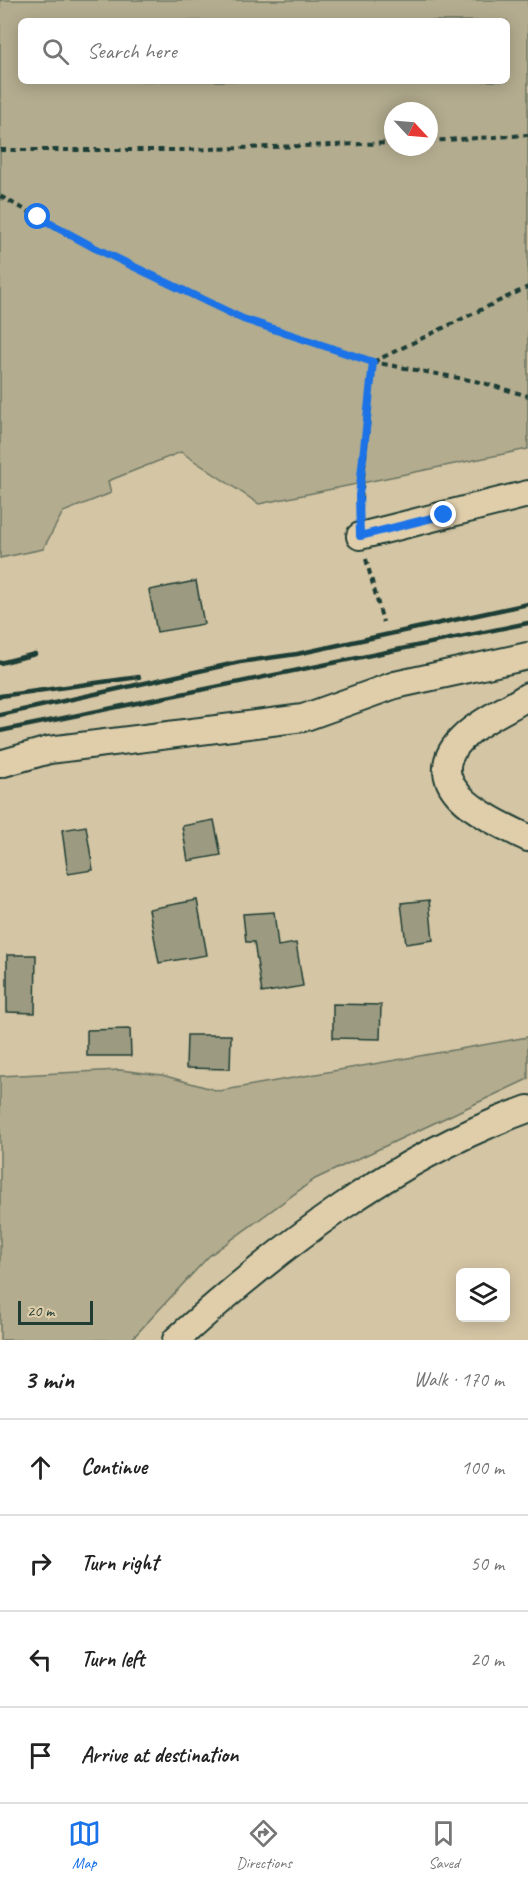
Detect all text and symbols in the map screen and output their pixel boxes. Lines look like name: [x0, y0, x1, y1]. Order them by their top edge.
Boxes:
search box: [18, 18, 510, 84]
icon: search: [39, 35, 72, 68]
text: Search here: [87, 37, 177, 65]
north arrow: [384, 102, 438, 156]
route start: [24, 203, 50, 229]
route end: [430, 501, 456, 527]
map controls: [456, 1268, 510, 1322]
button: layers: [456, 1268, 510, 1322]
scale bar: [18, 1298, 93, 1326]
text: 20 m: [27, 1301, 54, 1321]
text: 3 min: [24, 1363, 74, 1396]
text: Walk · 170 m: [414, 1367, 504, 1392]
icon: ahead: [24, 1451, 57, 1484]
text: Continue: [81, 1453, 147, 1481]
text: 100 m: [461, 1455, 504, 1480]
icon: right: [24, 1547, 57, 1580]
text: Turn right: [81, 1549, 158, 1577]
text: 50 m: [470, 1551, 504, 1576]
icon: left: [24, 1643, 57, 1676]
text: Turn left: [81, 1645, 145, 1673]
text: 20 m: [470, 1647, 504, 1672]
icon: arrive: [24, 1739, 57, 1772]
text: Arrive at destination: [81, 1741, 238, 1769]
tab: Map: [68, 1817, 101, 1873]
tab: Directions: [236, 1817, 292, 1873]
tab: Saved: [427, 1817, 460, 1873]

